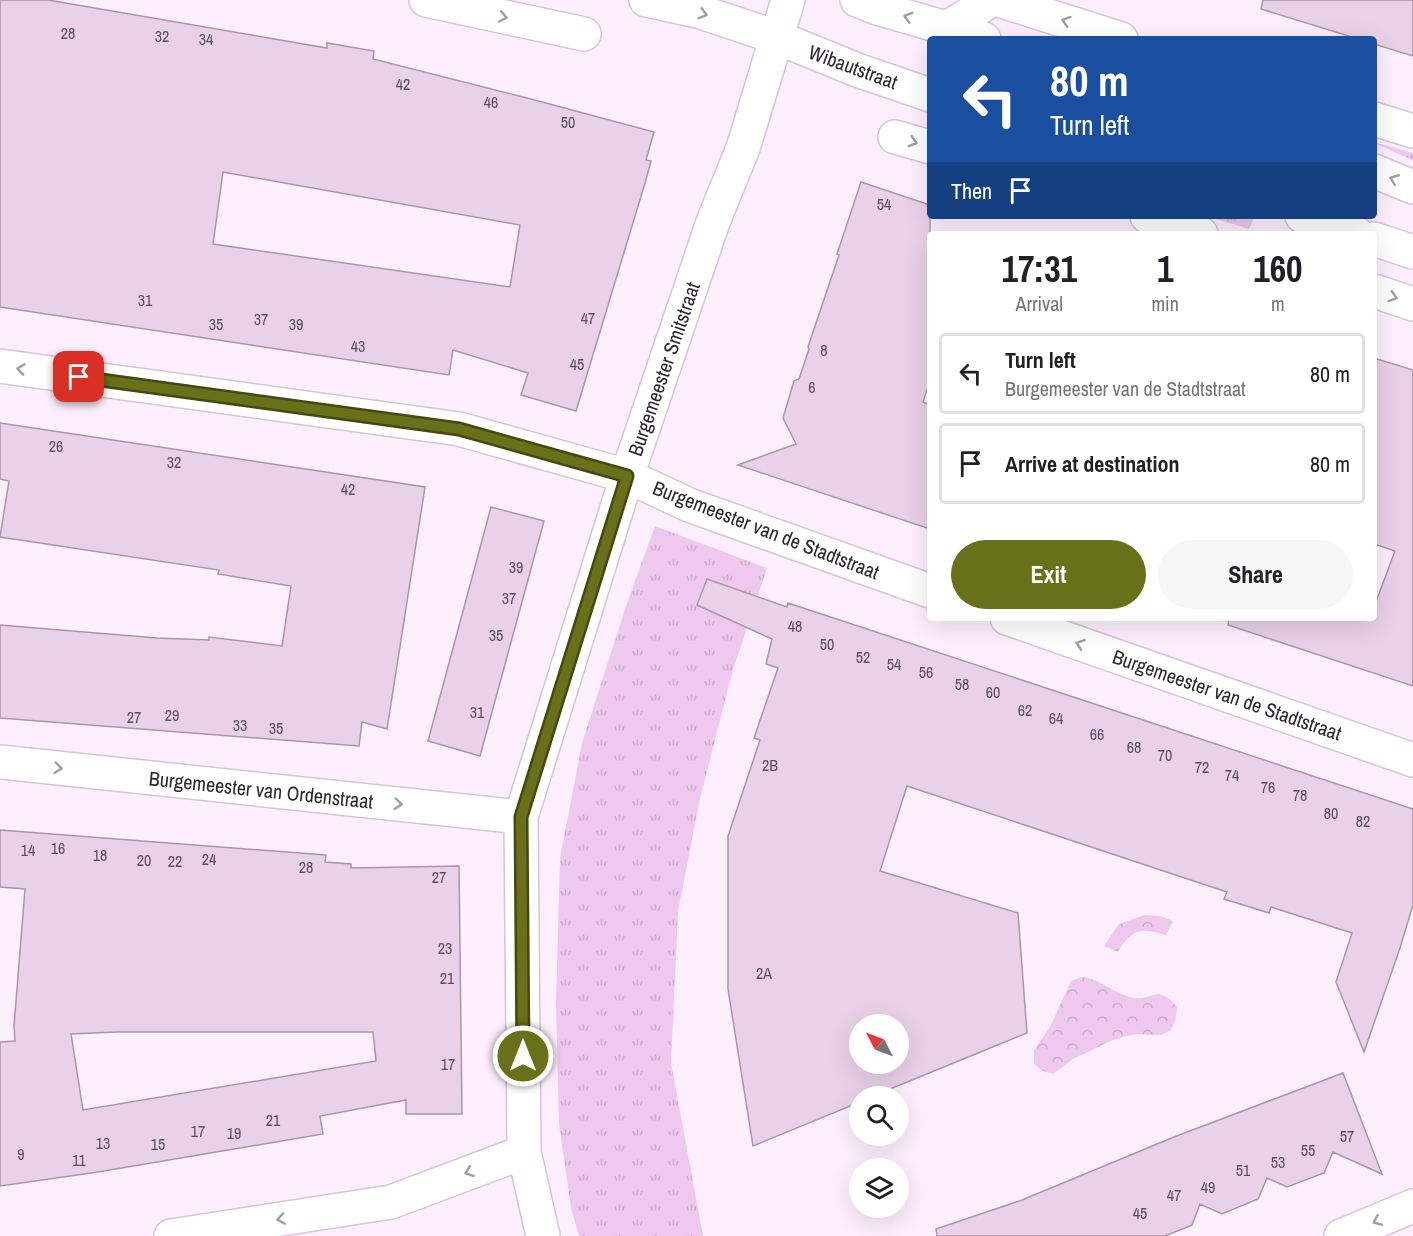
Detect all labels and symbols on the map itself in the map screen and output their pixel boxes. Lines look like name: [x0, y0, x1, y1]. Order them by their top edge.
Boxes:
one-way arrow: [697, 7, 708, 19]
one-way arrow: [498, 10, 508, 23]
one-way arrow: [903, 11, 913, 24]
one-way arrow: [1061, 16, 1072, 28]
house number: 28: [61, 22, 75, 44]
house number: 32: [155, 25, 169, 47]
house number: 34: [199, 28, 213, 50]
street label: Wibautstraat: [805, 38, 902, 95]
house number: 42: [396, 73, 410, 95]
house number: 46: [484, 91, 498, 113]
house number: 50: [561, 111, 575, 133]
one-way arrow: [907, 135, 918, 147]
one-way arrow: [1389, 174, 1400, 186]
house number: 54: [877, 193, 891, 215]
street label: Burgemeester Smitstraat: [621, 278, 706, 459]
house number: 31: [138, 289, 153, 311]
one-way arrow: [1387, 290, 1398, 302]
house number: 47: [581, 307, 595, 329]
house number: 37: [254, 308, 268, 330]
house number: 35: [209, 313, 223, 335]
house number: 39: [289, 313, 303, 335]
house number: 43: [351, 335, 365, 357]
house number: 8: [820, 339, 828, 361]
pin: [53, 351, 104, 402]
house number: 45: [570, 353, 584, 375]
one-way arrow: [17, 363, 26, 376]
house number: 6: [808, 376, 816, 398]
house number: 26: [49, 435, 63, 457]
house number: 32: [167, 451, 181, 473]
street label: Burgemeester van de Stadtstraat: [649, 474, 884, 585]
house number: 42: [341, 478, 355, 500]
house number: 39: [509, 556, 523, 578]
house number: 37: [502, 587, 516, 609]
house number: 48: [788, 615, 802, 637]
house number: 35: [489, 624, 503, 646]
house number: 50: [820, 633, 834, 655]
one-way arrow: [1075, 638, 1086, 651]
street label: Burgemeester van de Stadtstraat: [1109, 643, 1346, 747]
house number: 52: [856, 646, 870, 668]
house number: 54: [887, 653, 901, 675]
house number: 56: [919, 661, 933, 683]
house number: 58: [955, 673, 969, 695]
house number: 60: [986, 681, 1000, 703]
house number: 62: [1018, 699, 1032, 721]
house number: 31: [470, 701, 485, 723]
house number: 29: [165, 704, 179, 726]
house number: 27: [127, 706, 141, 728]
house number: 64: [1049, 707, 1063, 729]
house number: 33: [233, 714, 247, 736]
house number: 35: [269, 717, 283, 739]
house number: 66: [1090, 723, 1104, 745]
house number: 68: [1127, 736, 1141, 758]
house number: 70: [1158, 744, 1172, 766]
house number: 2B: [762, 754, 778, 776]
house number: 72: [1195, 756, 1209, 778]
one-way arrow: [54, 761, 63, 774]
street label: Burgemeester van Ordenstraat: [148, 764, 375, 815]
house number: 74: [1225, 764, 1239, 786]
house number: 76: [1261, 776, 1275, 798]
house number: 78: [1293, 784, 1307, 806]
one-way arrow: [394, 797, 403, 810]
house number: 80: [1324, 802, 1338, 824]
house number: 82: [1356, 810, 1370, 832]
house number: 16: [51, 837, 65, 859]
house number: 14: [21, 839, 35, 861]
house number: 18: [93, 844, 107, 866]
house number: 24: [202, 848, 216, 870]
house number: 20: [137, 849, 151, 871]
house number: 22: [168, 850, 182, 872]
house number: 28: [299, 856, 313, 878]
house number: 27: [432, 866, 446, 888]
house number: 23: [438, 937, 452, 959]
house number: 2A: [756, 962, 772, 984]
house number: 21: [440, 967, 455, 989]
north arrow: [849, 1014, 909, 1074]
position arrow: [491, 1024, 555, 1088]
house number: 17: [441, 1053, 455, 1075]
house number: 21: [266, 1109, 281, 1131]
house number: 17: [191, 1120, 205, 1142]
house number: 19: [227, 1122, 241, 1144]
house number: 57: [1340, 1125, 1354, 1147]
house number: 13: [96, 1132, 110, 1154]
house number: 15: [151, 1133, 165, 1155]
house number: 55: [1301, 1139, 1315, 1161]
house number: 9: [17, 1143, 25, 1165]
house number: 11: [72, 1149, 87, 1171]
house number: 53: [1271, 1151, 1285, 1173]
house number: 51: [1236, 1159, 1251, 1181]
one-way arrow: [464, 1165, 475, 1178]
house number: 49: [1201, 1176, 1215, 1198]
house number: 47: [1167, 1184, 1181, 1206]
house number: 45: [1133, 1202, 1147, 1224]
one-way arrow: [276, 1213, 285, 1225]
one-way arrow: [1372, 1214, 1383, 1226]

